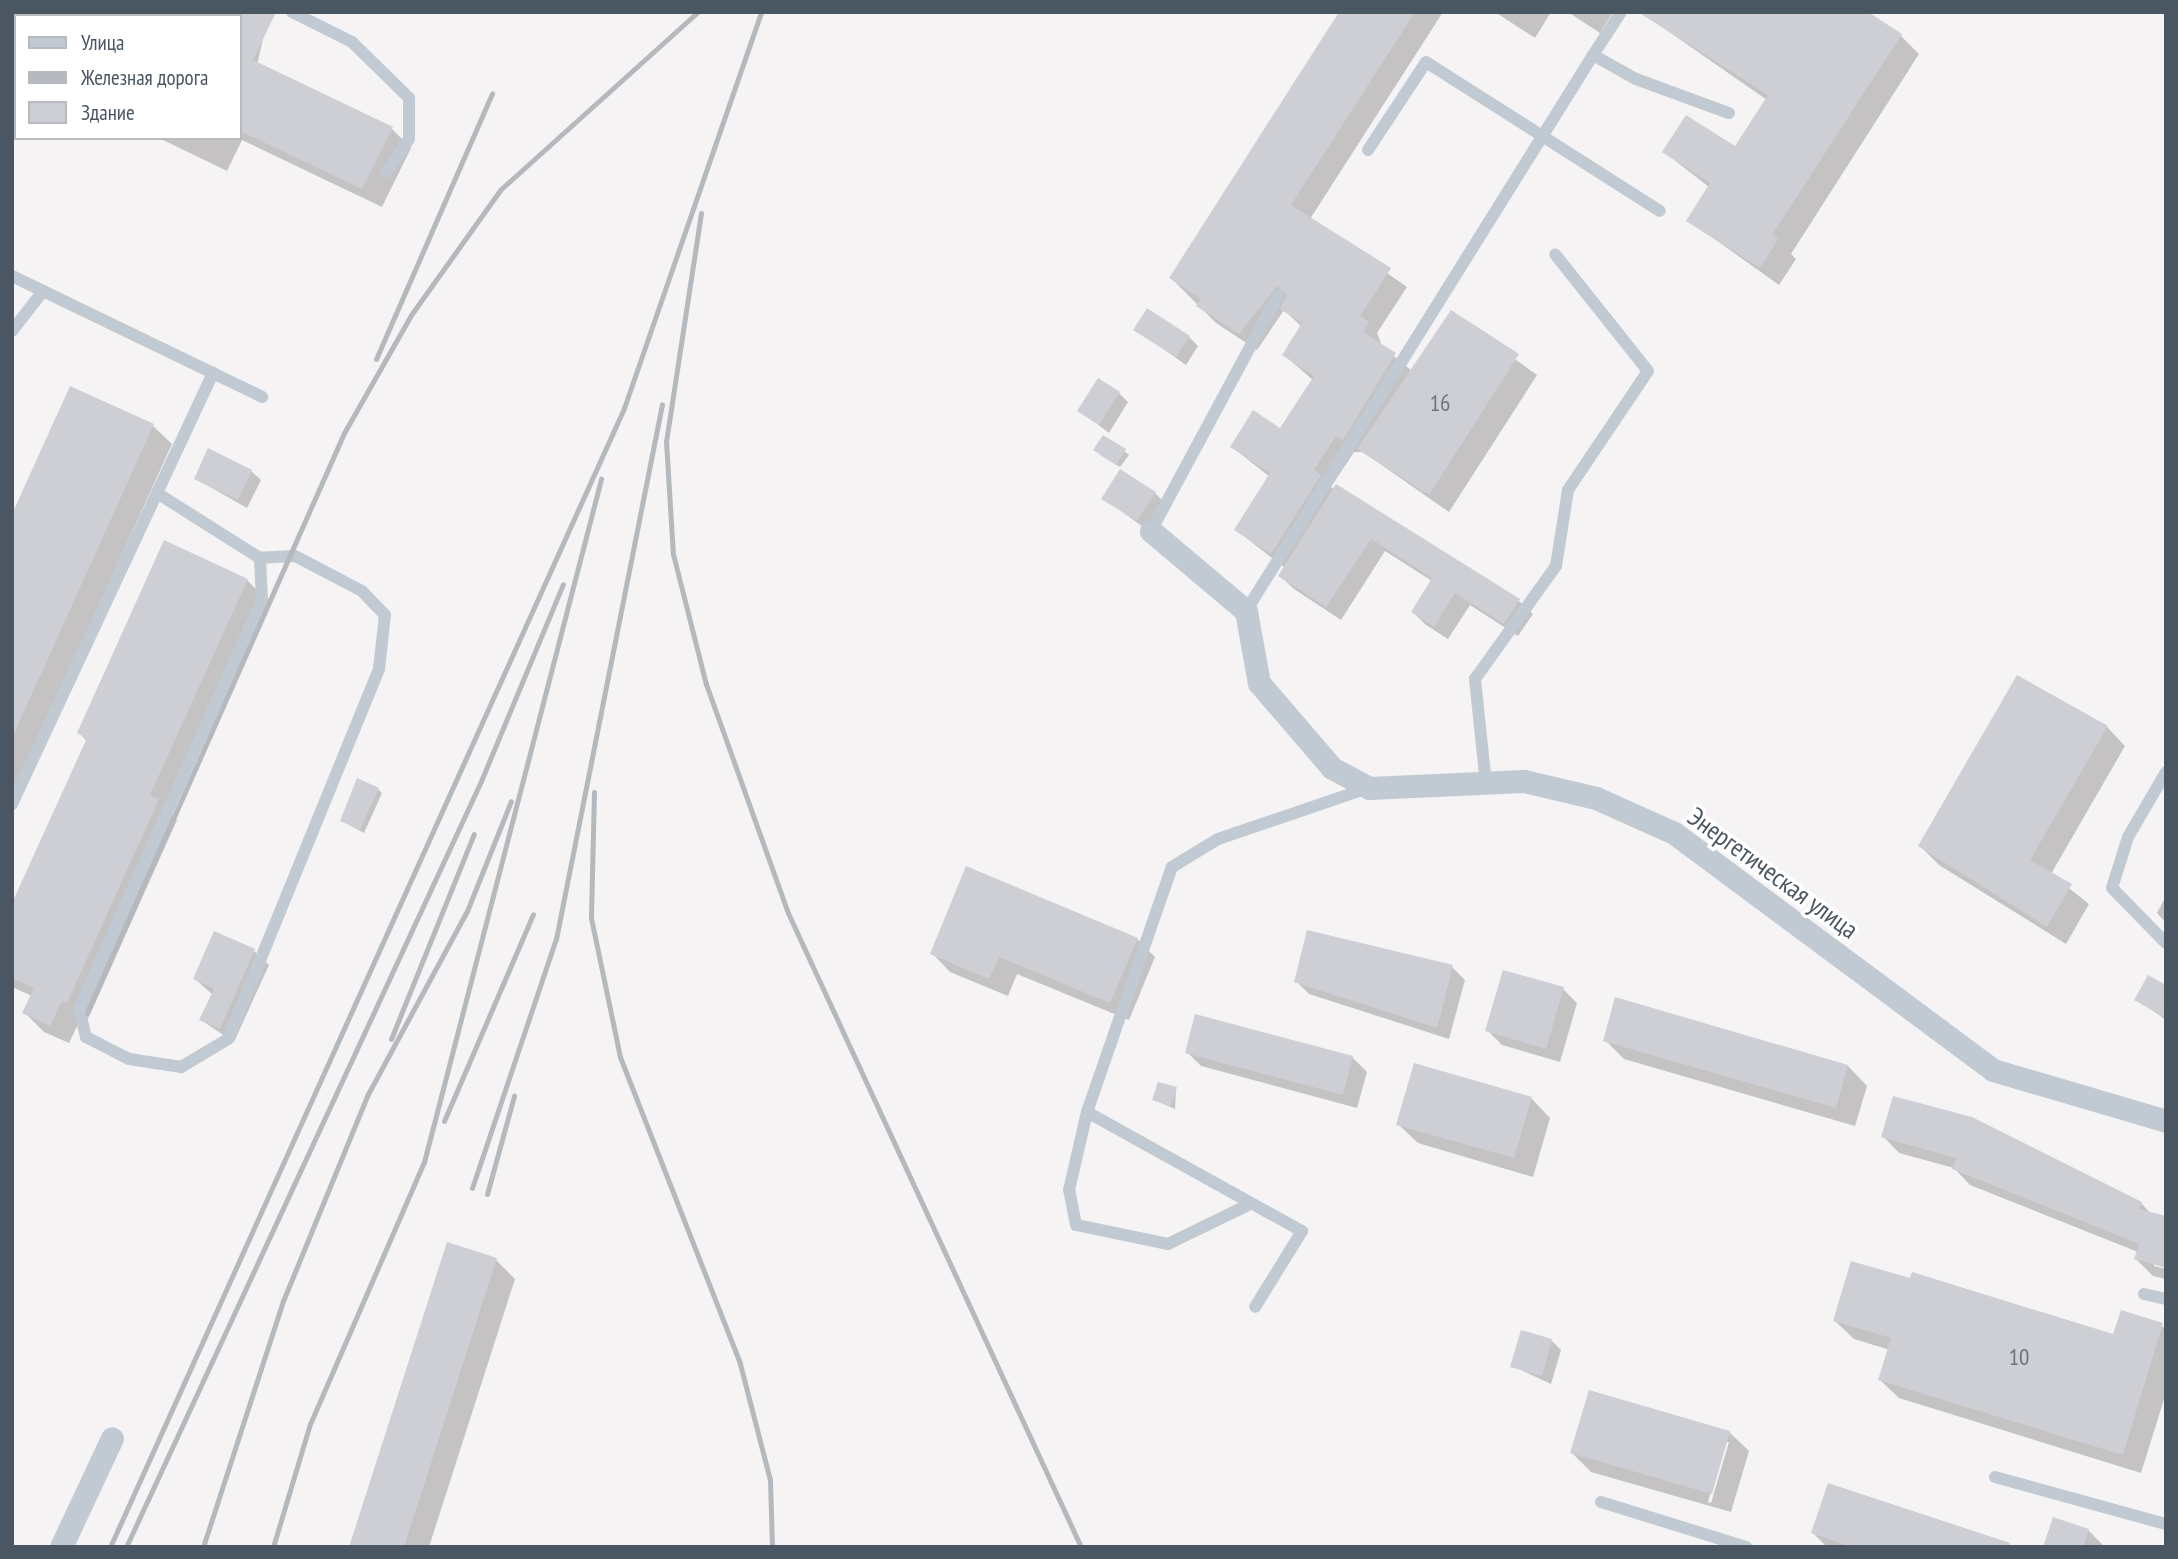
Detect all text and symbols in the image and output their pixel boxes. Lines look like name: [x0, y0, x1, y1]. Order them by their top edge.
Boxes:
legend: [14, 14, 242, 140]
text: Улица: [81, 29, 124, 56]
text: Железная дорога: [81, 64, 208, 91]
text: Здание: [81, 99, 135, 126]
house number: 16: [1430, 389, 1450, 417]
street label: Энергетическая улица: [1682, 801, 1864, 945]
house number: 10: [2009, 1343, 2029, 1371]

